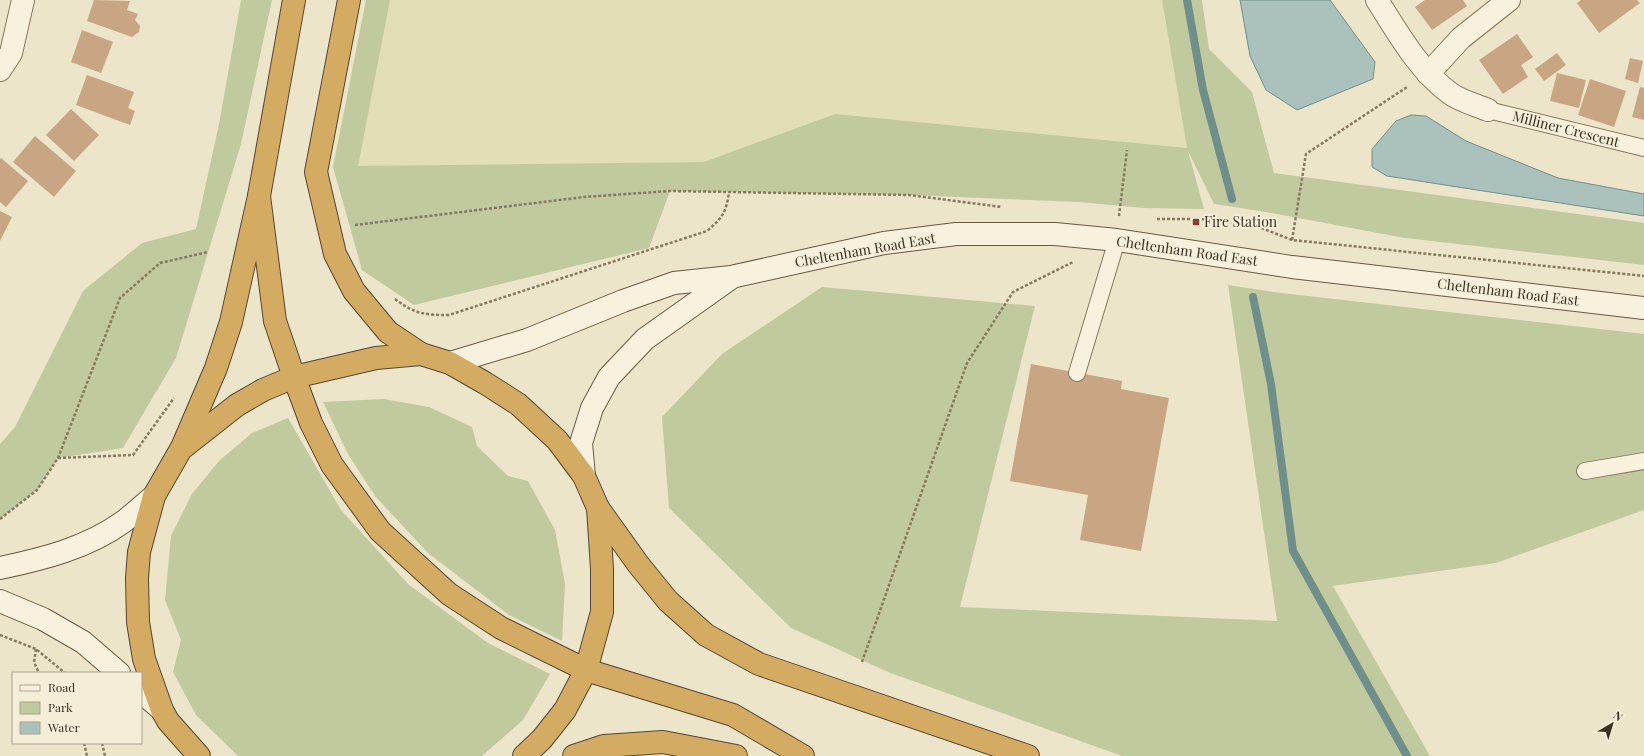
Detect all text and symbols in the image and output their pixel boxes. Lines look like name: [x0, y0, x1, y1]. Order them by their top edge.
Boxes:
street label: Milliner Crescent: [1511, 106, 1623, 151]
place label: Fire Station: [1204, 212, 1278, 231]
marker: Fire Station: [1191, 217, 1201, 227]
street label: Cheltenham Road East: [793, 228, 938, 271]
street label: Cheltenham Road East: [1115, 231, 1260, 270]
street label: Cheltenham Road East: [1436, 273, 1581, 310]
legend: [12, 672, 142, 744]
text: Road: [48, 679, 75, 695]
text: Park: [48, 699, 73, 715]
north arrow: [1592, 704, 1632, 744]
text: N: [1611, 707, 1626, 724]
text: Water: [47, 719, 81, 735]

